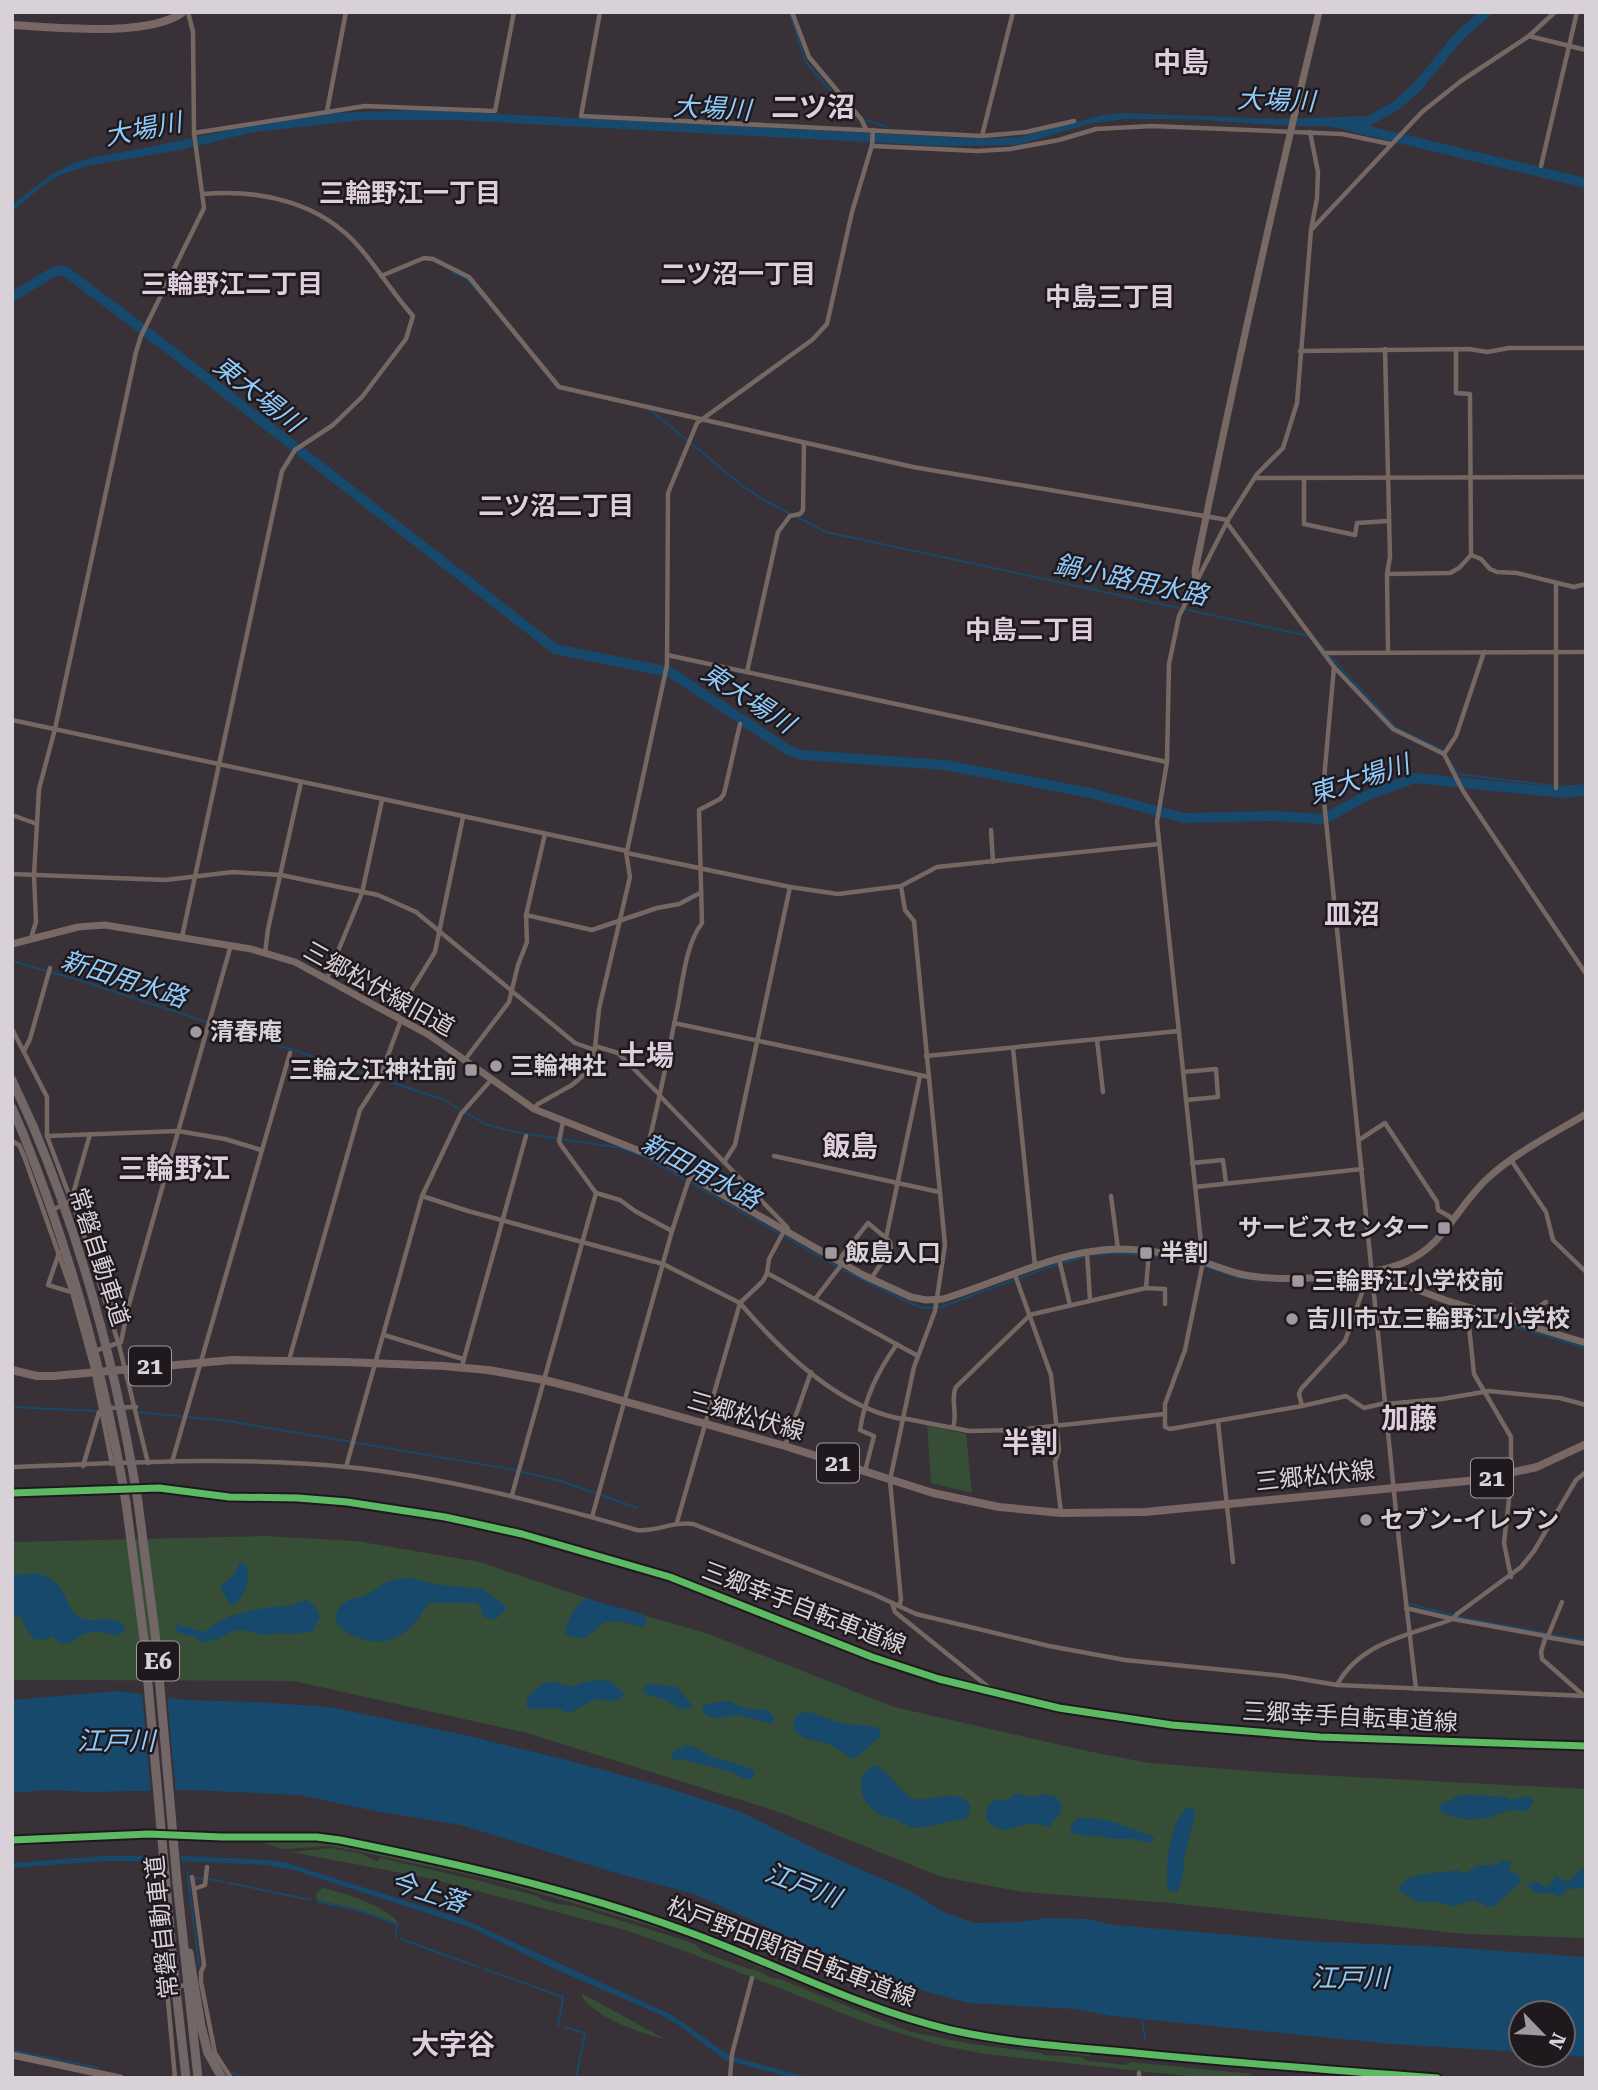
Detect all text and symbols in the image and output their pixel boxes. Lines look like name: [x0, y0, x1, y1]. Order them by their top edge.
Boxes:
district label: 中島: [1153, 46, 1209, 79]
water label: 大場川: [1236, 84, 1318, 116]
water label: 大場川: [672, 91, 755, 125]
district label: 二ツ沼: [771, 91, 855, 124]
water label: 大場川: [102, 106, 187, 151]
district label: 三輪野江一丁目: [319, 178, 501, 208]
district label: 二ツ沼一丁目: [660, 259, 816, 289]
district label: 三輪野江二丁目: [141, 269, 323, 299]
district label: 中島三丁目: [1045, 282, 1175, 312]
water label: 東大場川: [208, 350, 311, 440]
district label: 二ツ沼二丁目: [478, 491, 634, 521]
water label: 鍋小路用水路: [1052, 549, 1212, 611]
district label: 中島二丁目: [965, 615, 1095, 645]
water label: 東大場川: [696, 657, 802, 741]
water label: 東大場川: [1305, 748, 1416, 809]
district label: 皿沼: [1324, 898, 1380, 931]
street label: 三郷松伏線旧道: [299, 936, 459, 1042]
water label: 新田用水路: [58, 945, 192, 1014]
place label: 清春庵: [210, 1018, 282, 1046]
marker: 清春庵: [188, 1024, 204, 1040]
district label: 土場: [618, 1039, 674, 1072]
place label: 三輪神社: [510, 1052, 606, 1080]
place label: 三輪之江神社前: [289, 1056, 457, 1084]
marker: 三輪神社: [488, 1058, 504, 1074]
marker: 三輪之江神社前: [463, 1062, 479, 1078]
water label: 新田用水路: [637, 1127, 767, 1216]
district label: 飯島: [822, 1130, 878, 1163]
district label: 三輪野江: [118, 1152, 230, 1185]
street label: 常磐自動車道: [63, 1184, 135, 1330]
place label: サービスセンター: [1238, 1214, 1430, 1242]
marker: サービスセンター: [1436, 1220, 1452, 1236]
place label: 飯島入口: [845, 1239, 941, 1267]
place label: 半割: [1160, 1239, 1208, 1267]
marker: 飯島入口: [823, 1245, 839, 1261]
marker: 半割: [1138, 1245, 1154, 1261]
place label: 三輪野江小学校前: [1312, 1267, 1504, 1295]
marker: 三輪野江小学校前: [1290, 1273, 1306, 1289]
place label: 吉川市立三輪野江小学校: [1306, 1305, 1570, 1333]
marker: 吉川市立三輪野江小学校: [1284, 1311, 1300, 1327]
road number: 21: [129, 1346, 171, 1386]
street label: 三郷松伏線: [684, 1386, 808, 1446]
district label: 加藤: [1381, 1402, 1437, 1435]
district label: 半割: [1002, 1426, 1058, 1459]
road number: 21: [817, 1444, 859, 1482]
street label: 三郷松伏線: [1254, 1456, 1376, 1496]
road number: 21: [1471, 1458, 1513, 1498]
place label: セブン-イレブン: [1380, 1506, 1559, 1534]
marker: セブン-イレブン: [1358, 1512, 1374, 1528]
street label: 三郷幸手自転車道線: [698, 1556, 910, 1660]
road number: E6: [137, 1642, 179, 1680]
street label: 三郷幸手自転車道線: [1241, 1697, 1459, 1737]
water label: 江戸川: [77, 1726, 158, 1756]
street label: 常磐自動車道: [141, 1854, 183, 2000]
water label: 江戸川: [761, 1857, 848, 1914]
water label: 今上落: [386, 1866, 474, 1920]
street label: 松戸野田関宿自転車道線: [663, 1892, 919, 2012]
water label: 江戸川: [1311, 1963, 1392, 1993]
north arrow: [1507, 1999, 1577, 2069]
district label: 大字谷: [411, 2028, 495, 2061]
text: N: [1543, 2029, 1570, 2053]

